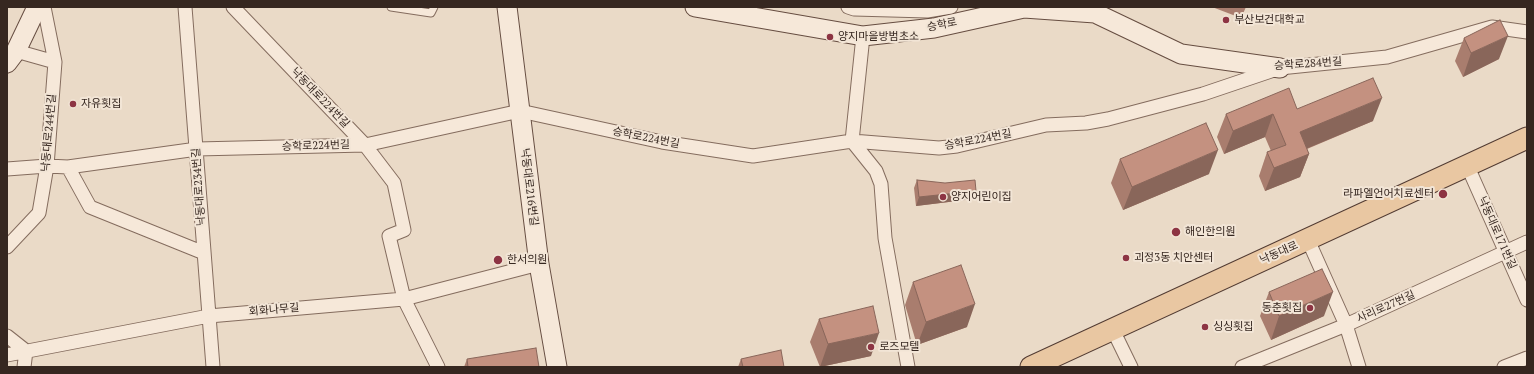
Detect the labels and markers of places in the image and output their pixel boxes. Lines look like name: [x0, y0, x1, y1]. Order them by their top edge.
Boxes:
place label: 부산보건대학교: [1234, 13, 1305, 27]
marker: 부산보건대학교: [1221, 15, 1231, 25]
place label: 양지마을방범초소: [838, 30, 919, 44]
marker: 양지마을방범초소: [825, 32, 835, 42]
place label: 자유횟집: [81, 97, 121, 111]
marker: 자유횟집: [68, 99, 78, 109]
place label: 라파엘언어치료센터: [1343, 187, 1434, 201]
marker: 라파엘언어치료센터: [1437, 188, 1449, 200]
place label: 양지어린이집: [951, 190, 1012, 204]
marker: 양지어린이집: [938, 192, 948, 202]
place label: 해인한의원: [1185, 225, 1236, 239]
marker: 해인한의원: [1170, 226, 1182, 238]
place label: 괴정3동 치안센터: [1134, 251, 1213, 265]
place label: 한서의원: [507, 253, 547, 267]
marker: 괴정3동 치안센터: [1121, 253, 1131, 263]
marker: 한서의원: [492, 254, 504, 266]
place label: 동춘횟집: [1262, 301, 1302, 315]
marker: 동춘횟집: [1305, 303, 1315, 313]
place label: 싱싱횟집: [1213, 320, 1253, 334]
marker: 싱싱횟집: [1200, 322, 1210, 332]
place label: 로즈모텔: [879, 340, 919, 354]
marker: 로즈모텔: [866, 342, 876, 352]

